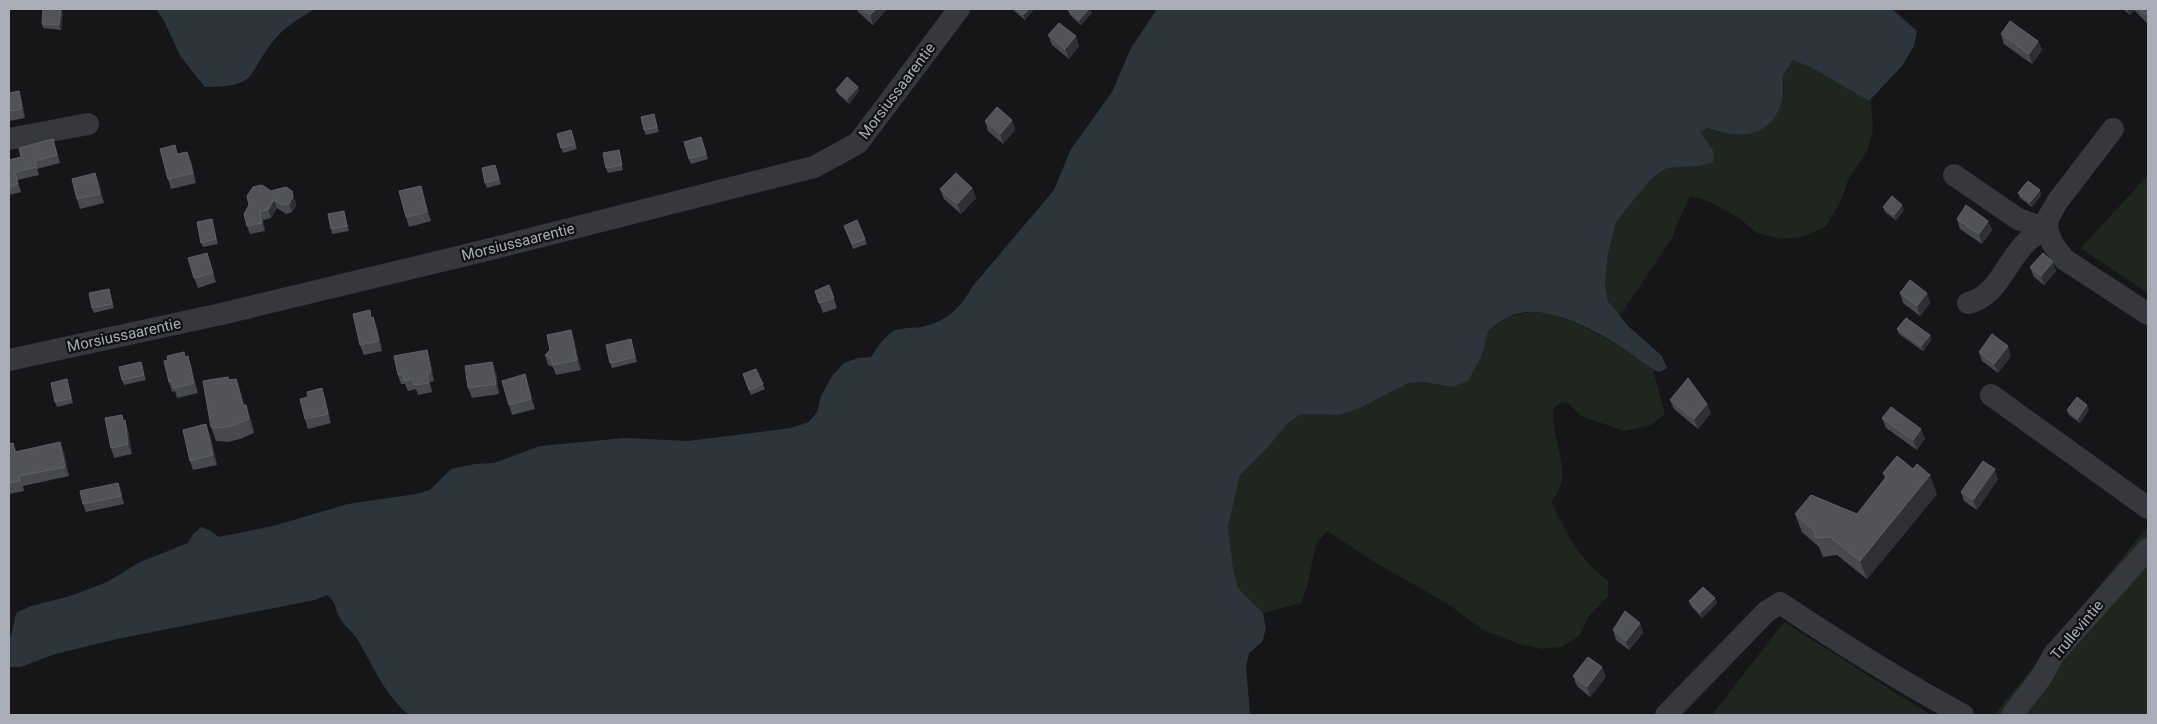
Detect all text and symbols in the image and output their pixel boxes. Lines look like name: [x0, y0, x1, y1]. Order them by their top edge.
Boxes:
street label: Morsiussaarentie: [855, 39, 939, 143]
street label: Morsiussaarentie: [460, 219, 576, 265]
street label: Morsiussaarentie: [65, 314, 183, 356]
street label: Trullevintie: [2047, 596, 2107, 664]

